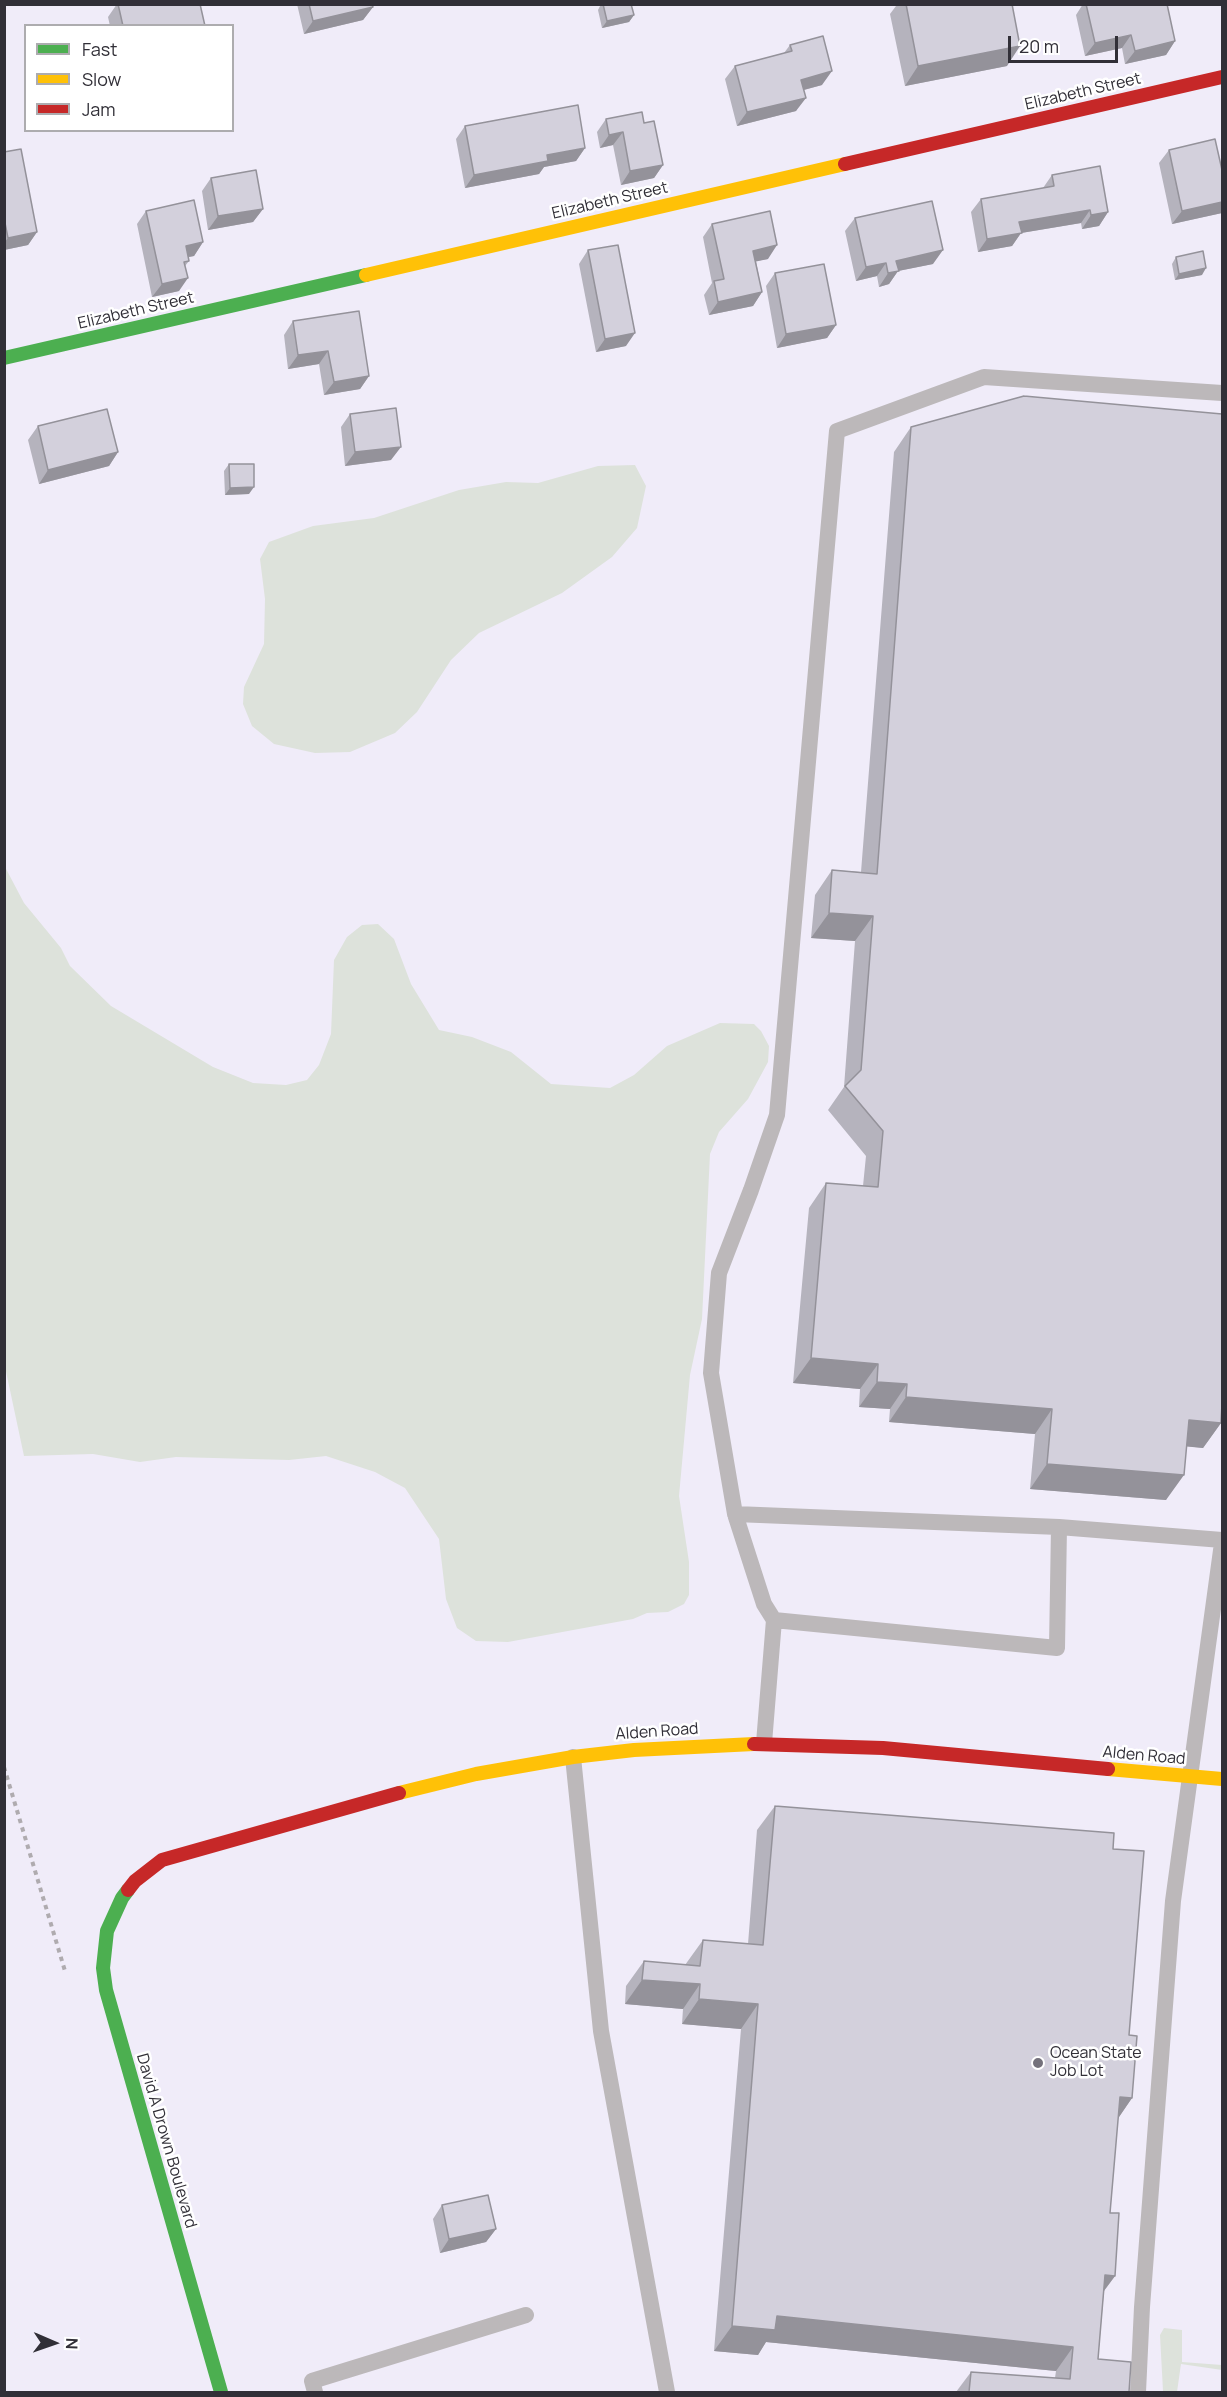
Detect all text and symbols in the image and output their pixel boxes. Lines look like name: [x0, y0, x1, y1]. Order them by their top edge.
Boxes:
legend: [24, 24, 234, 132]
scale bar: [1011, 24, 1120, 62]
text: 20 m: [1019, 34, 1059, 58]
text: Fast: [82, 37, 117, 61]
text: Slow: [82, 67, 121, 91]
street label: Elizabeth Street: [1023, 69, 1143, 115]
text: Jam: [82, 97, 116, 121]
street label: Elizabeth Street: [550, 178, 670, 224]
street label: Elizabeth Street: [76, 288, 196, 334]
street label: Alden Road: [615, 1720, 699, 1744]
street label: Alden Road: [1102, 1743, 1186, 1769]
place label: Ocean State Job Lot: [1050, 2044, 1142, 2082]
street label: David A Drown Boulevard: [132, 2051, 200, 2231]
marker: Ocean State Job Lot: [1031, 2056, 1045, 2070]
north arrow: [24, 2313, 84, 2373]
text: N: [61, 2337, 83, 2350]

